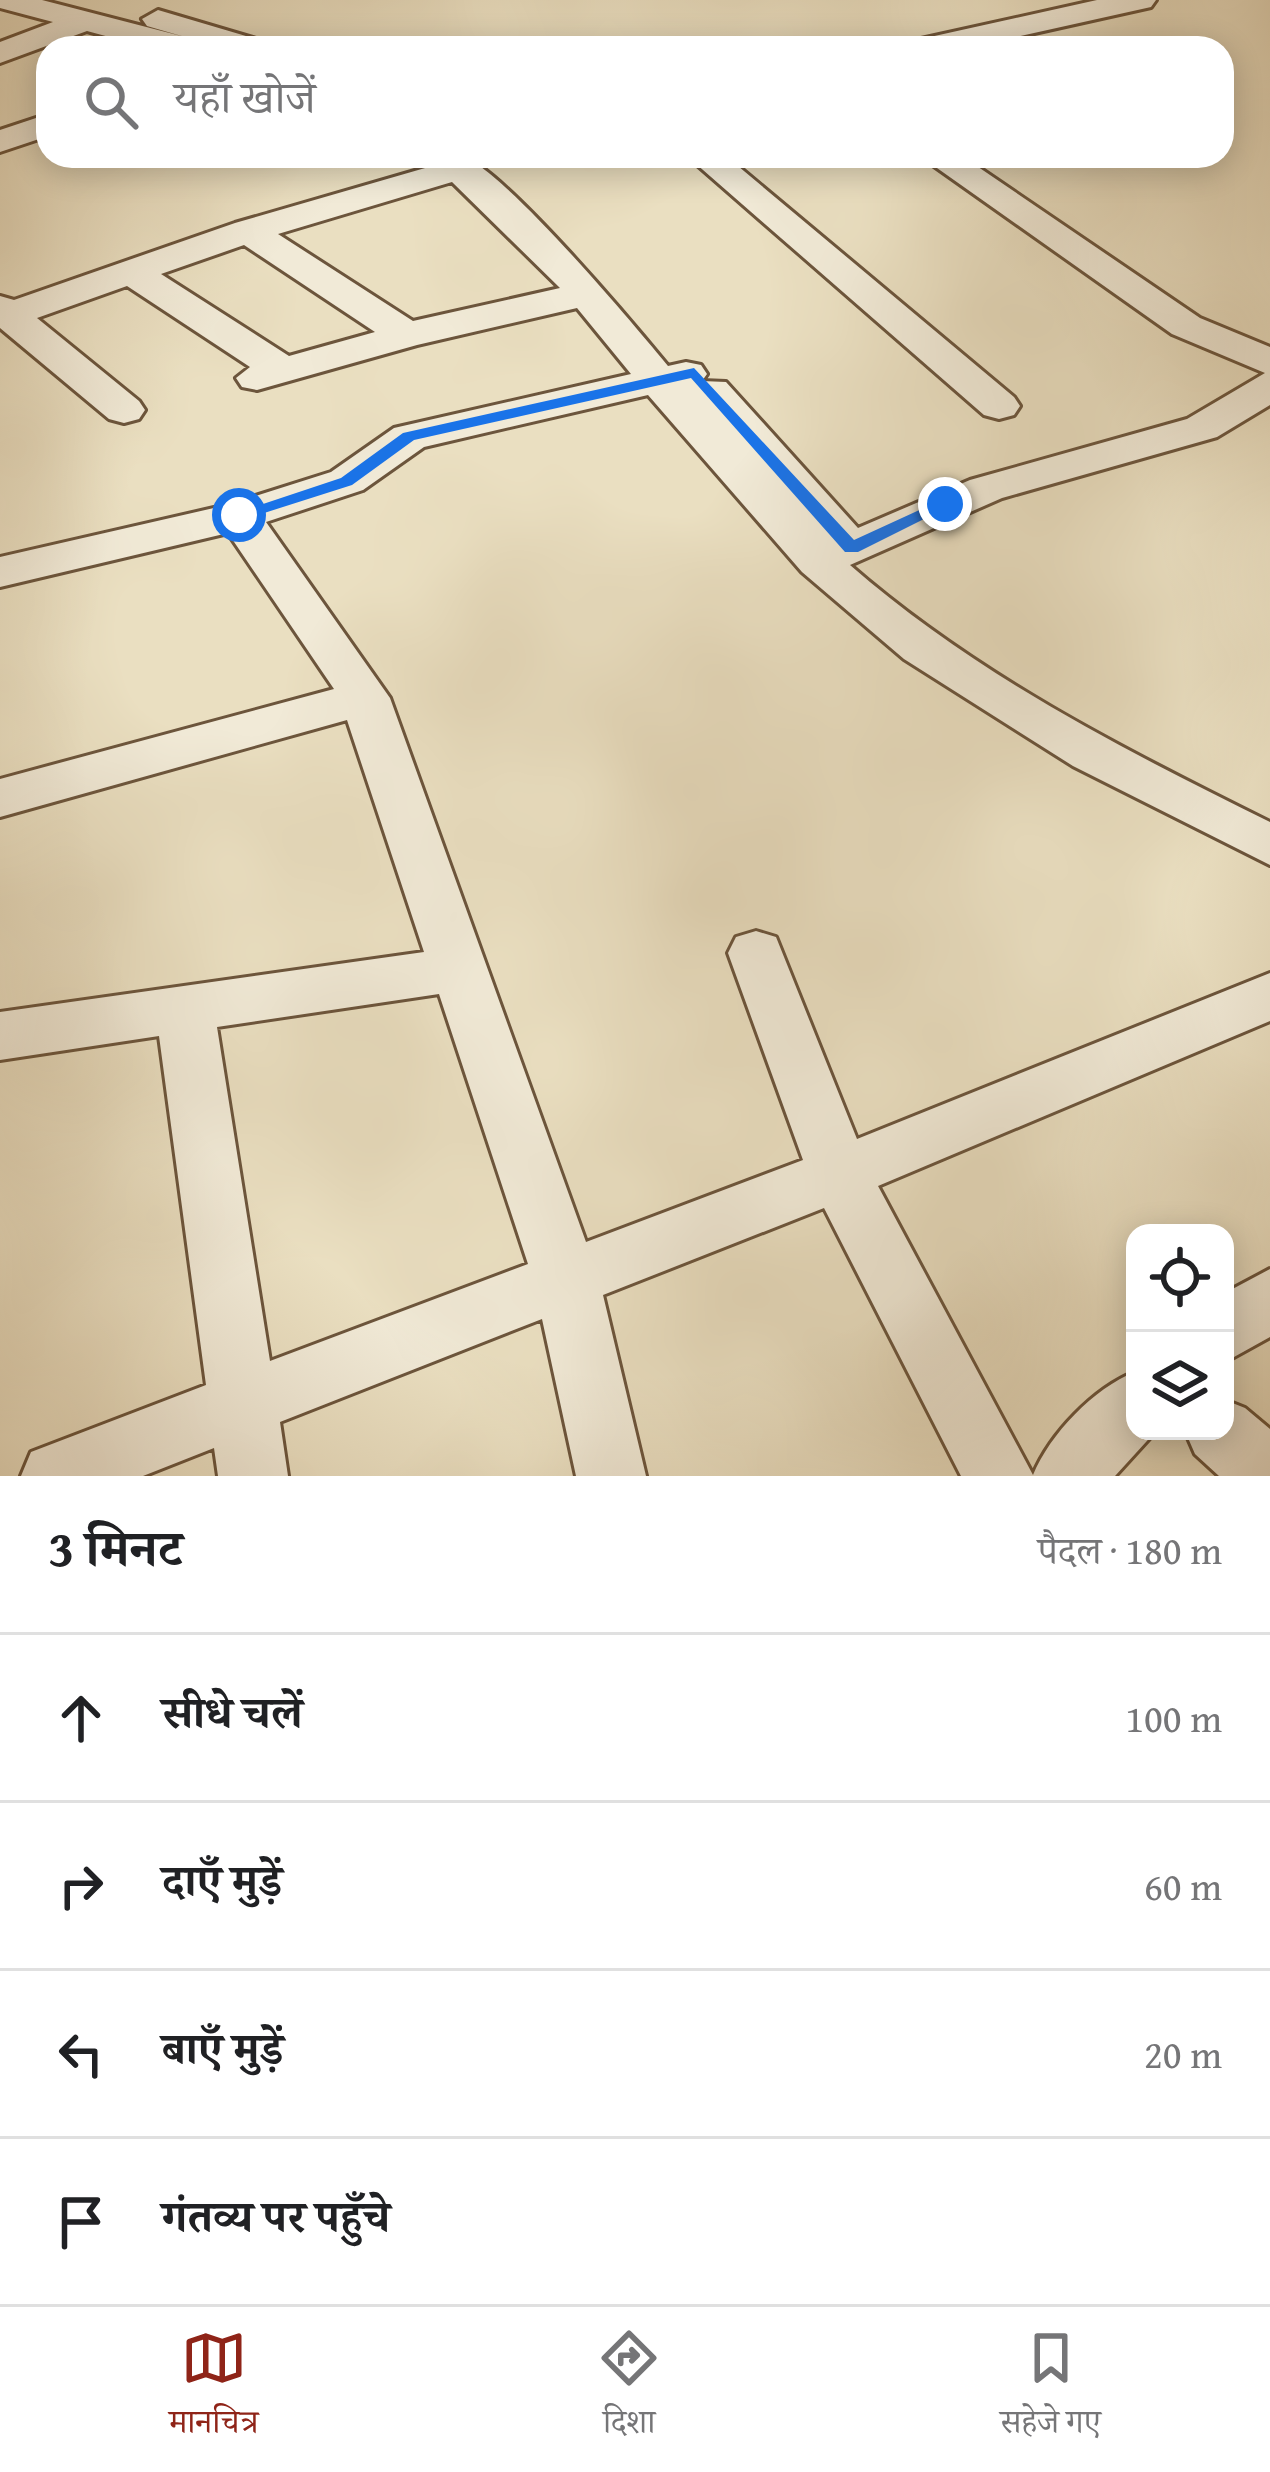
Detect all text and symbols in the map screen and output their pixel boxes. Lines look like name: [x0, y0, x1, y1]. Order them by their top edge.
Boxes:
search box: [36, 36, 1234, 168]
text: यहाँ खोजें: [174, 64, 316, 129]
icon: search: [78, 69, 144, 135]
route end: [918, 477, 972, 531]
route start: [212, 488, 266, 542]
map controls: [1126, 1224, 1234, 1440]
button: locate: [1126, 1224, 1234, 1332]
button: layers: [1126, 1332, 1234, 1440]
text: 3 मिनट: [48, 1510, 182, 1585]
text: पैदल · 180 m: [1038, 1521, 1222, 1578]
text: सीधे चलें: [162, 1679, 302, 1744]
icon: ahead: [48, 1685, 114, 1751]
text: 100 m: [1125, 1689, 1222, 1746]
text: दाएँ मुड़ें: [162, 1847, 282, 1912]
icon: right: [48, 1853, 114, 1919]
text: 60 m: [1144, 1857, 1222, 1914]
text: बाएँ मुड़ें: [162, 2015, 283, 2080]
icon: left: [48, 2021, 114, 2087]
text: 20 m: [1144, 2025, 1222, 2082]
text: गंतव्य पर पहुँचे: [162, 2183, 390, 2248]
icon: arrive: [48, 2189, 114, 2255]
tab: मानचित्र: [169, 2325, 258, 2454]
tab: दिशा: [596, 2325, 662, 2454]
tab: सहेजे गए: [1000, 2325, 1101, 2454]

